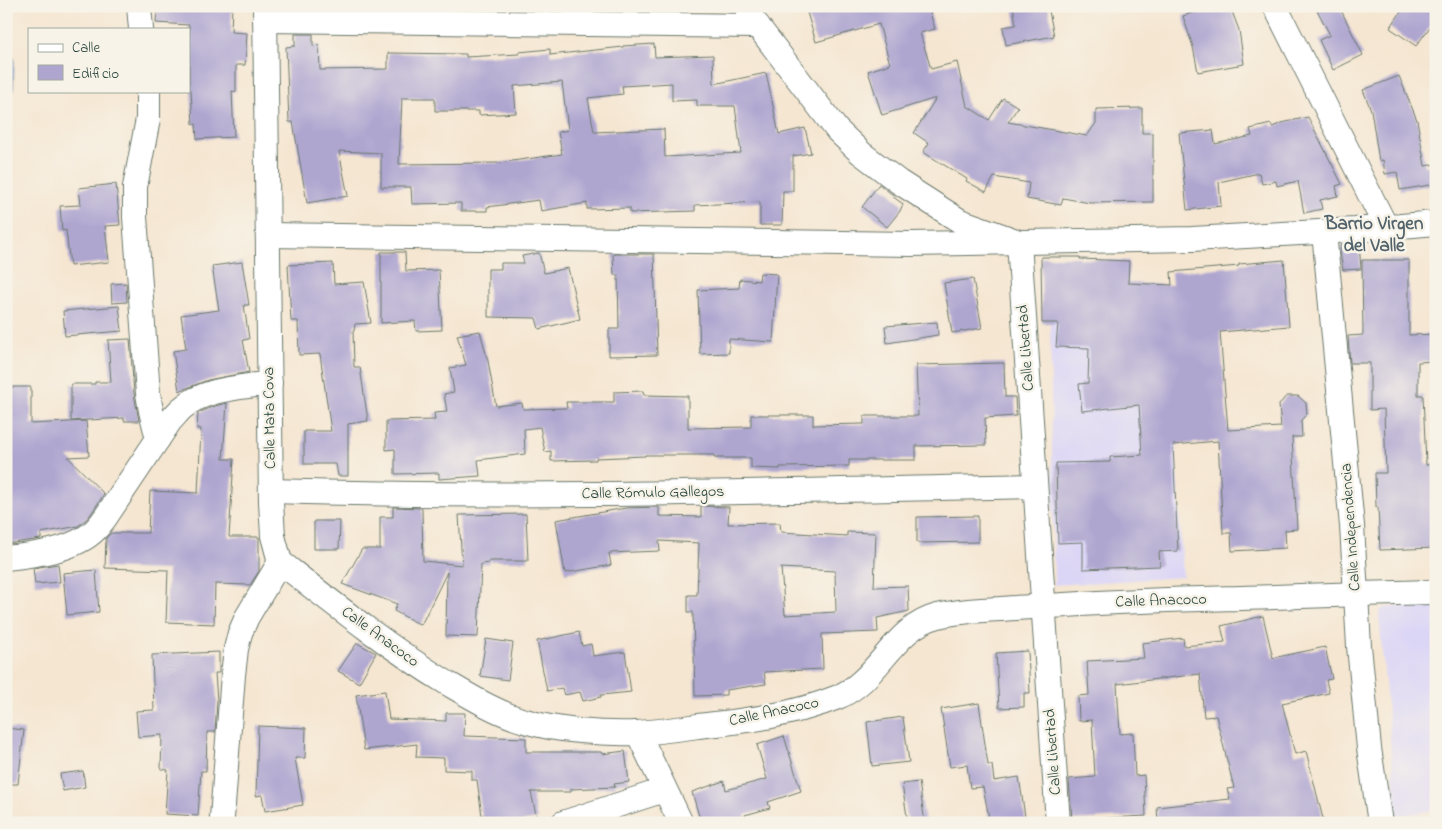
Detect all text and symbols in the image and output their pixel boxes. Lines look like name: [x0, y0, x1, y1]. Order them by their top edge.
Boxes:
legend: [28, 28, 190, 92]
text: Calle: [72, 37, 100, 59]
text: Edificio: [72, 63, 119, 85]
district label: Barrio Virgen del Valle: [1324, 211, 1423, 260]
street label: Calle Libertad: [1011, 304, 1041, 392]
street label: Calle Mata Cova: [257, 367, 283, 469]
street label: Calle Independencia: [1335, 462, 1367, 592]
street label: Calle Rómulo Gallegos: [582, 480, 724, 506]
street label: Calle Anacoco: [1115, 587, 1207, 615]
street label: Calle Anacoco: [336, 600, 424, 674]
street label: Calle Anacoco: [727, 691, 821, 733]
street label: Calle Libertad: [1038, 708, 1068, 796]

